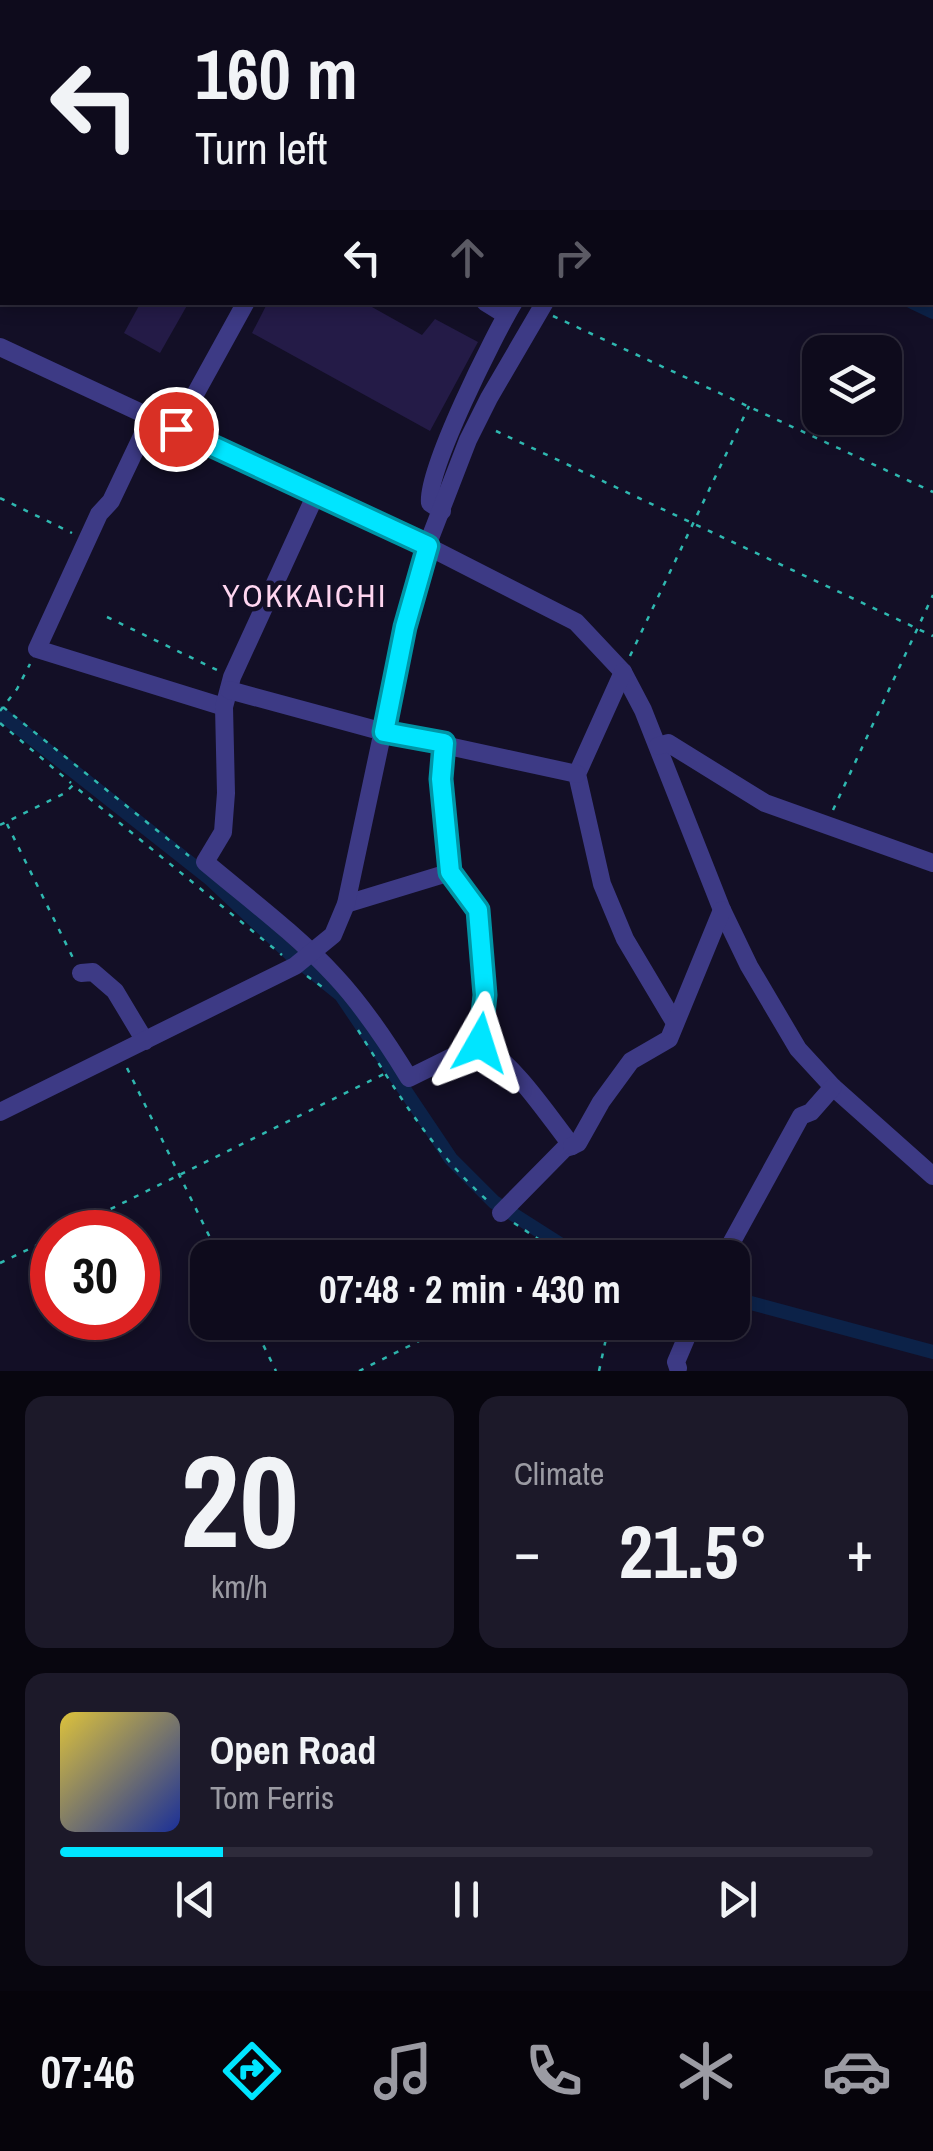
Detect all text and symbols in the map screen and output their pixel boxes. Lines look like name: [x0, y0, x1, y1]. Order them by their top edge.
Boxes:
text: 160 m: [195, 27, 358, 121]
icon: left: [30, 40, 160, 170]
text: Turn left: [195, 117, 327, 178]
icon: left: [335, 230, 390, 285]
icon: ahead: [440, 230, 495, 285]
icon: right: [545, 230, 600, 285]
map controls: [802, 335, 902, 435]
button: layers: [802, 335, 902, 435]
pin: [134, 387, 219, 472]
icon: arrive: [149, 402, 204, 457]
district label: YOKKAICHI: [222, 574, 388, 617]
position arrow: [428, 991, 532, 1095]
speed limit sign: 30: [30, 1210, 160, 1340]
text: 07:48 · 2 min · 430 m: [319, 1264, 621, 1315]
text: 20: [180, 1412, 299, 1588]
text: Climate: [514, 1452, 604, 1495]
text: 21.5°: [619, 1500, 768, 1601]
text: −: [514, 1514, 540, 1588]
text: +: [847, 1514, 873, 1588]
text: km/h: [211, 1565, 268, 1608]
text: Open Road: [210, 1725, 376, 1776]
text: Tom Ferris: [210, 1776, 334, 1819]
icon: previous: [168, 1872, 223, 1927]
icon: pause: [439, 1872, 494, 1927]
icon: next: [710, 1872, 765, 1927]
icon: directions: [217, 2036, 287, 2106]
icon: music: [368, 2036, 438, 2106]
icon: phone: [519, 2036, 589, 2106]
icon: climate: [671, 2036, 741, 2106]
icon: car: [822, 2036, 892, 2106]
text: 07:46: [41, 2041, 135, 2102]

